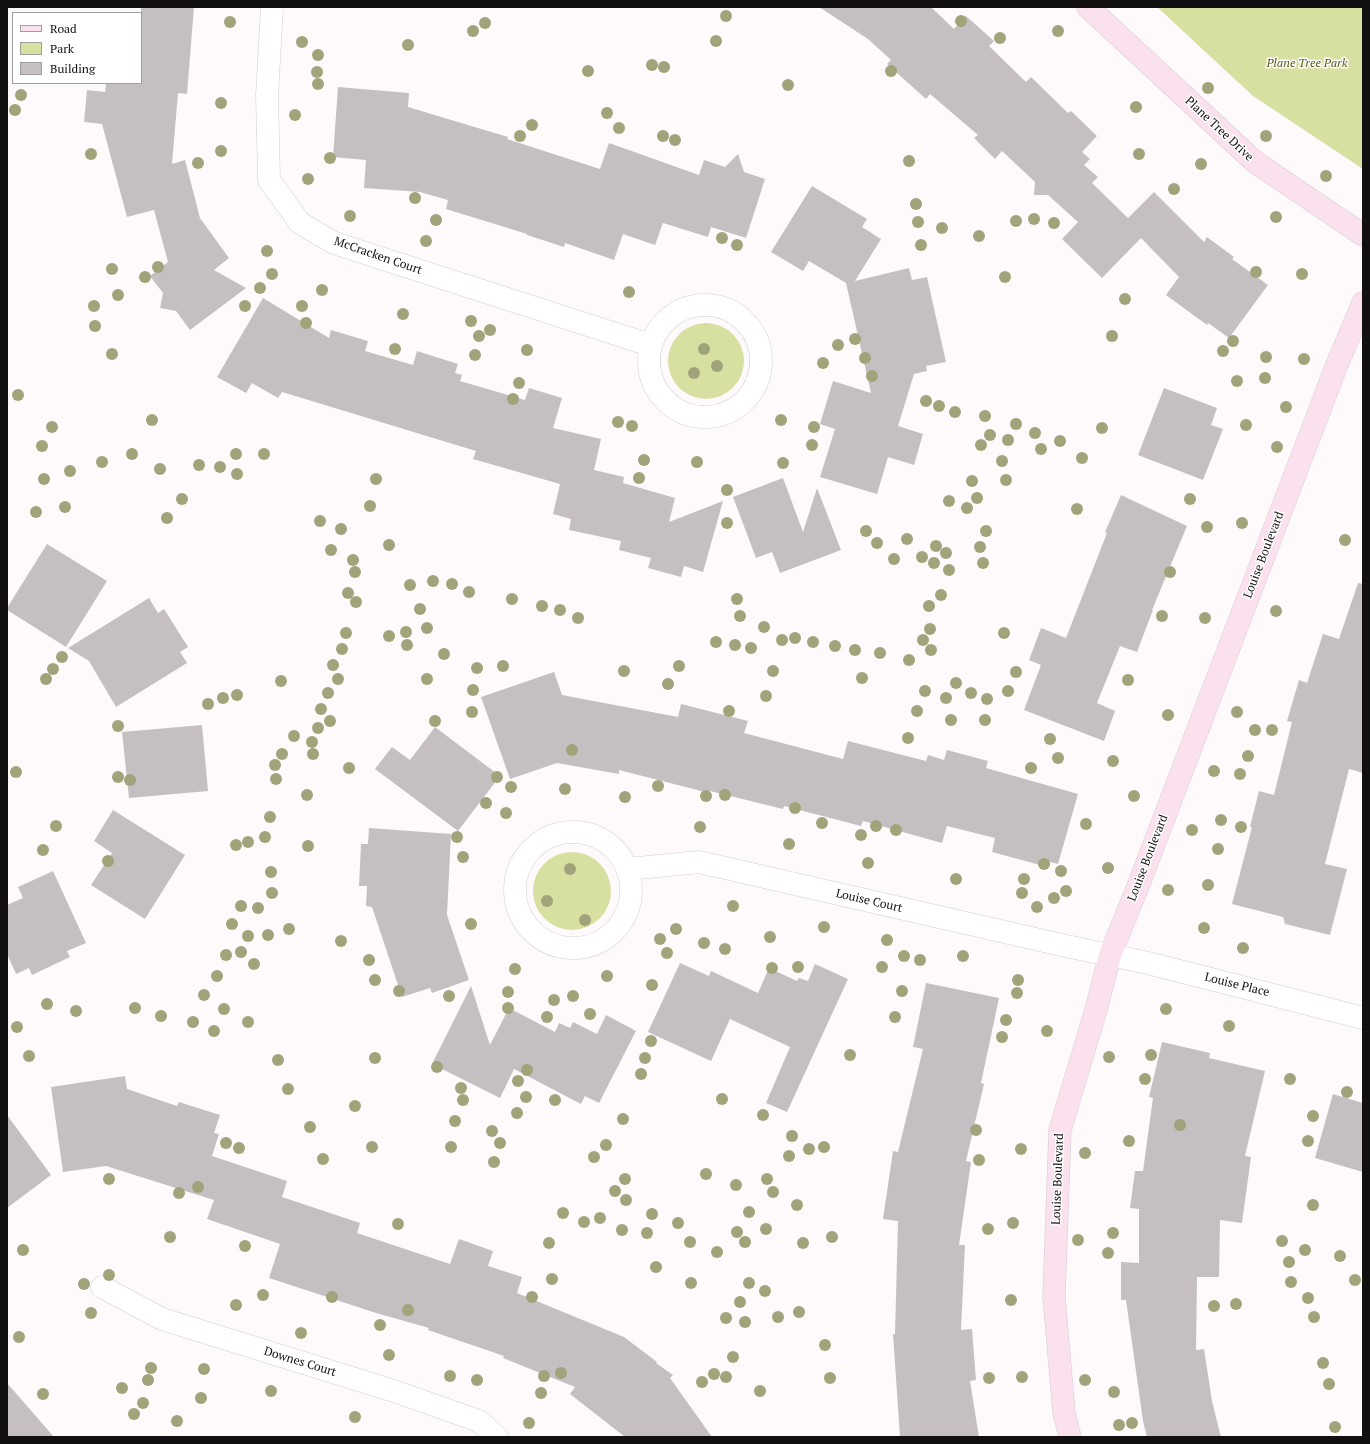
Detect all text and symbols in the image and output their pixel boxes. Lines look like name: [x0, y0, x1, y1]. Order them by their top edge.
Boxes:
legend: [12, 12, 142, 84]
text: Road: [50, 21, 77, 36]
text: Park: [50, 41, 74, 56]
park label: Plane Tree Park: [1267, 57, 1347, 71]
text: Building: [50, 61, 95, 76]
street label: Plane Tree Drive: [1182, 94, 1256, 164]
street label: McCracken Court: [332, 234, 424, 278]
street label: Louise Boulevard: [1241, 510, 1287, 600]
street label: Louise Boulevard: [1125, 813, 1171, 903]
street label: Louise Court: [834, 886, 904, 916]
street label: Louise Place: [1203, 970, 1271, 1000]
street label: Louise Boulevard: [1049, 1133, 1067, 1225]
street label: Downes Court: [262, 1344, 338, 1380]

